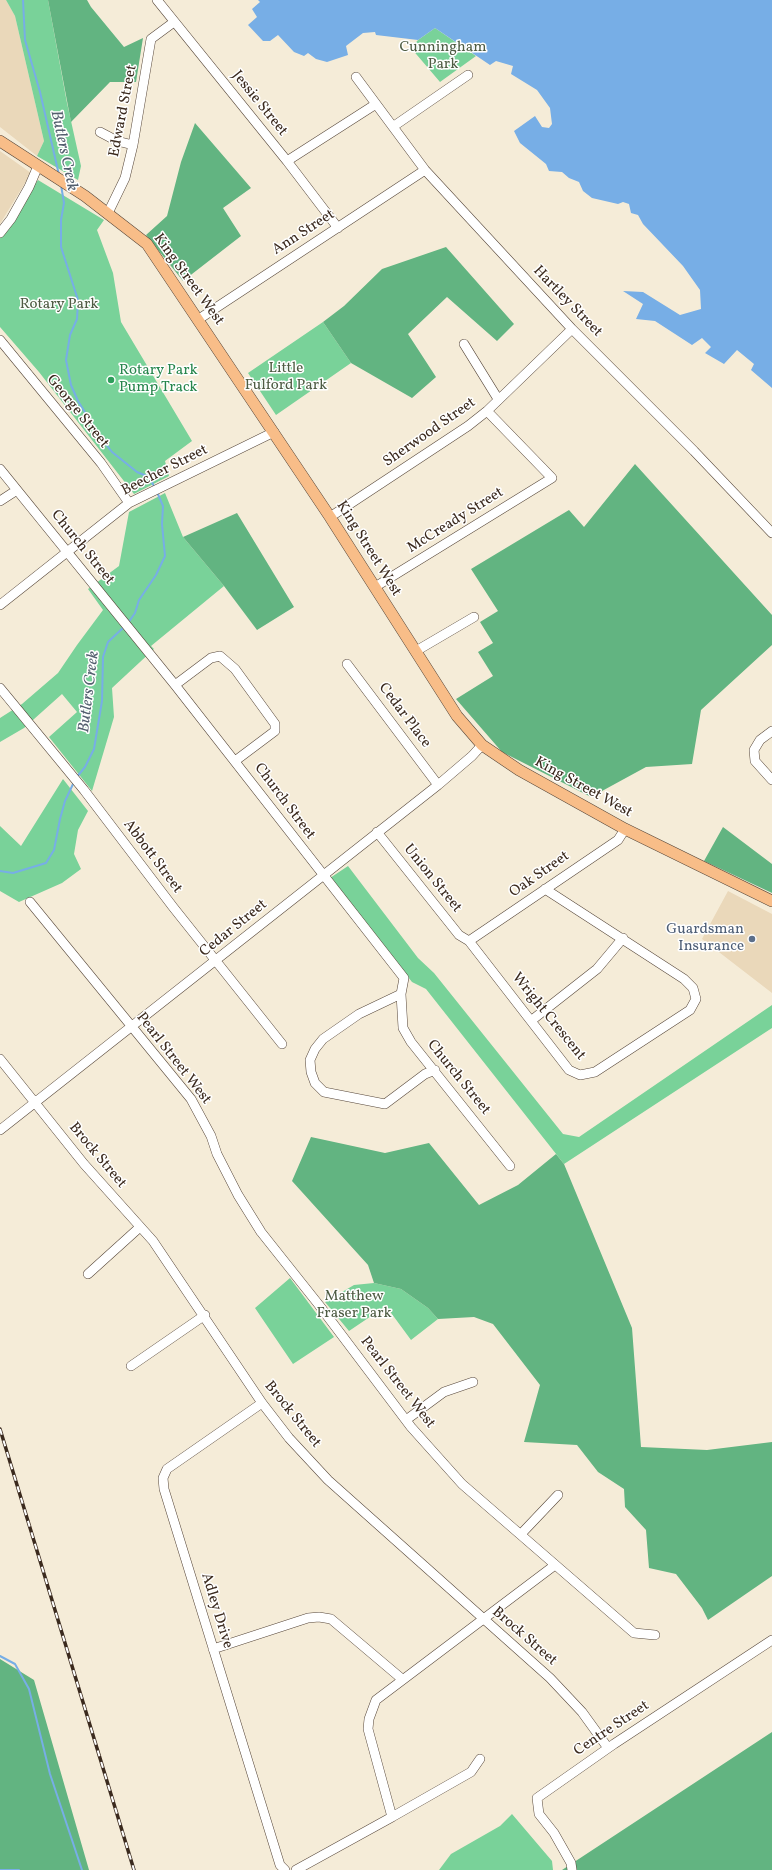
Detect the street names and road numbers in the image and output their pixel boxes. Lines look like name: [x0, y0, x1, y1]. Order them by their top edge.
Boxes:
street label: Edward Street: [106, 63, 142, 159]
street label: Jessie Street: [227, 68, 291, 140]
street label: Ann Street: [269, 206, 339, 260]
street label: King Street West: [149, 231, 227, 329]
street label: Hartley Street: [529, 263, 605, 341]
street label: George Street: [42, 372, 112, 452]
street label: Sherwood Street: [380, 394, 480, 472]
street label: Beecher Street: [119, 442, 211, 500]
street label: McCready Street: [405, 484, 507, 558]
street label: King Street West: [331, 498, 405, 600]
street label: Church Street: [46, 507, 118, 589]
street label: Cedar Place: [374, 680, 434, 752]
street label: King Street West: [531, 754, 635, 822]
street label: Church Street: [249, 760, 319, 844]
street label: Abbott Street: [118, 817, 186, 897]
street label: Union Street: [399, 841, 465, 917]
street label: Oak Street: [507, 848, 573, 902]
street label: Cedar Street: [197, 896, 271, 962]
street label: Wright Crescent: [507, 970, 589, 1064]
street label: Pearl Street West: [132, 1009, 214, 1109]
street label: Church Street: [422, 1037, 494, 1119]
street label: Brock Street: [64, 1119, 130, 1193]
street label: Pearl Street West: [356, 1333, 438, 1433]
street label: Brock Street: [260, 1378, 324, 1452]
street label: Adley Drive: [196, 1571, 236, 1651]
street label: Brock Street: [488, 1604, 560, 1670]
street label: Centre Street: [571, 1697, 653, 1761]

